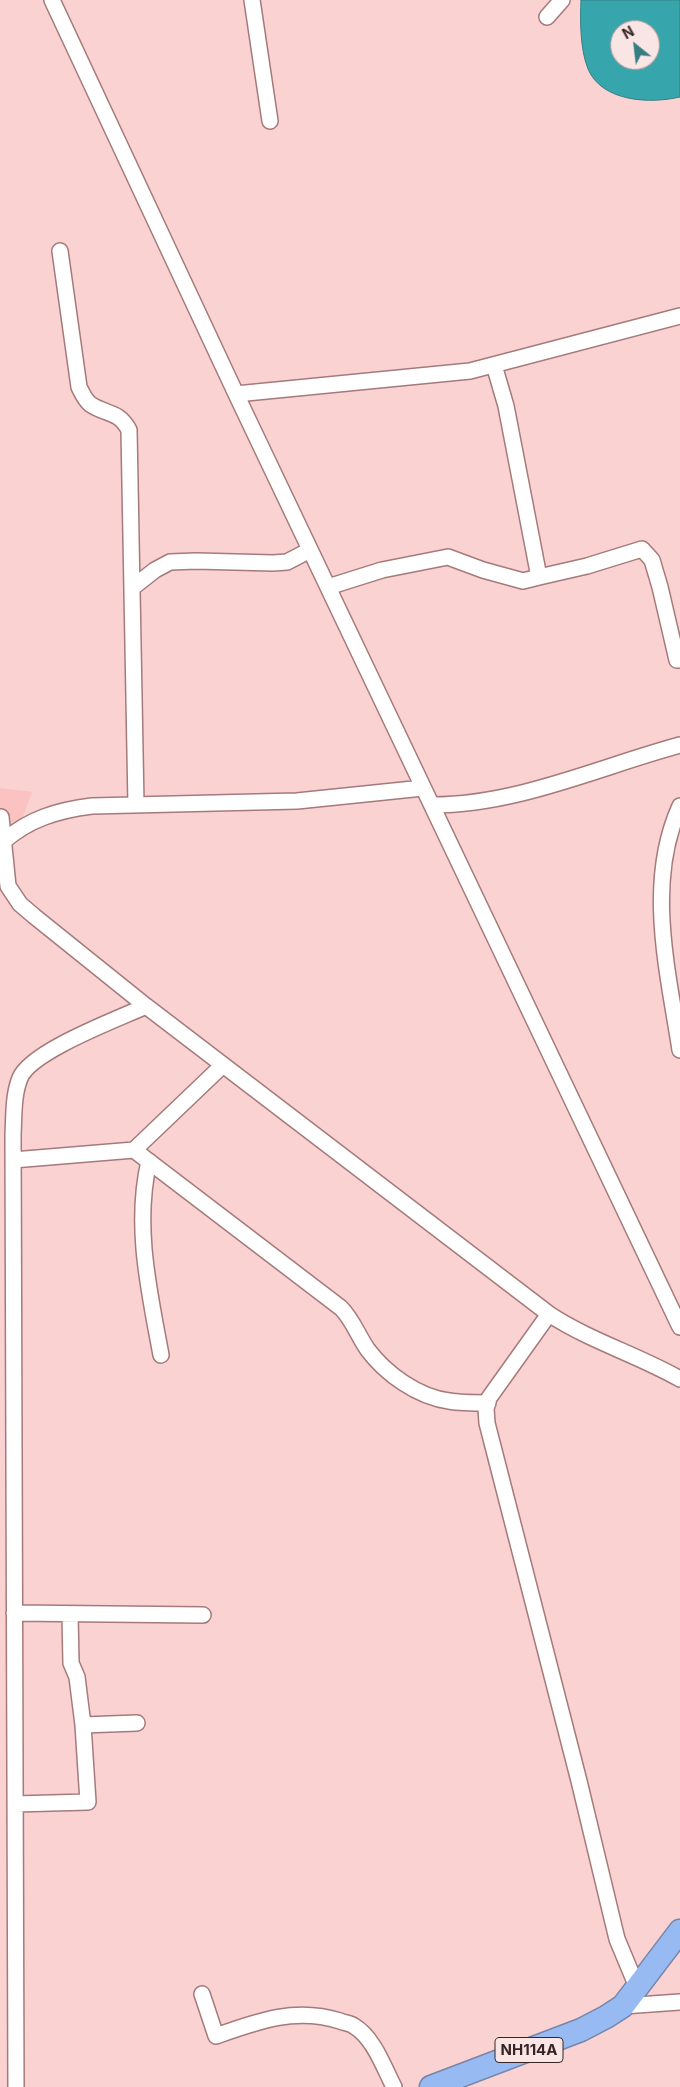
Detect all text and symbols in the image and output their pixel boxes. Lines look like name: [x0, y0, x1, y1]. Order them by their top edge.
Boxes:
north arrow: [610, 20, 660, 70]
text: N: [619, 22, 637, 42]
road number: NH114A: [495, 2038, 563, 2062]

